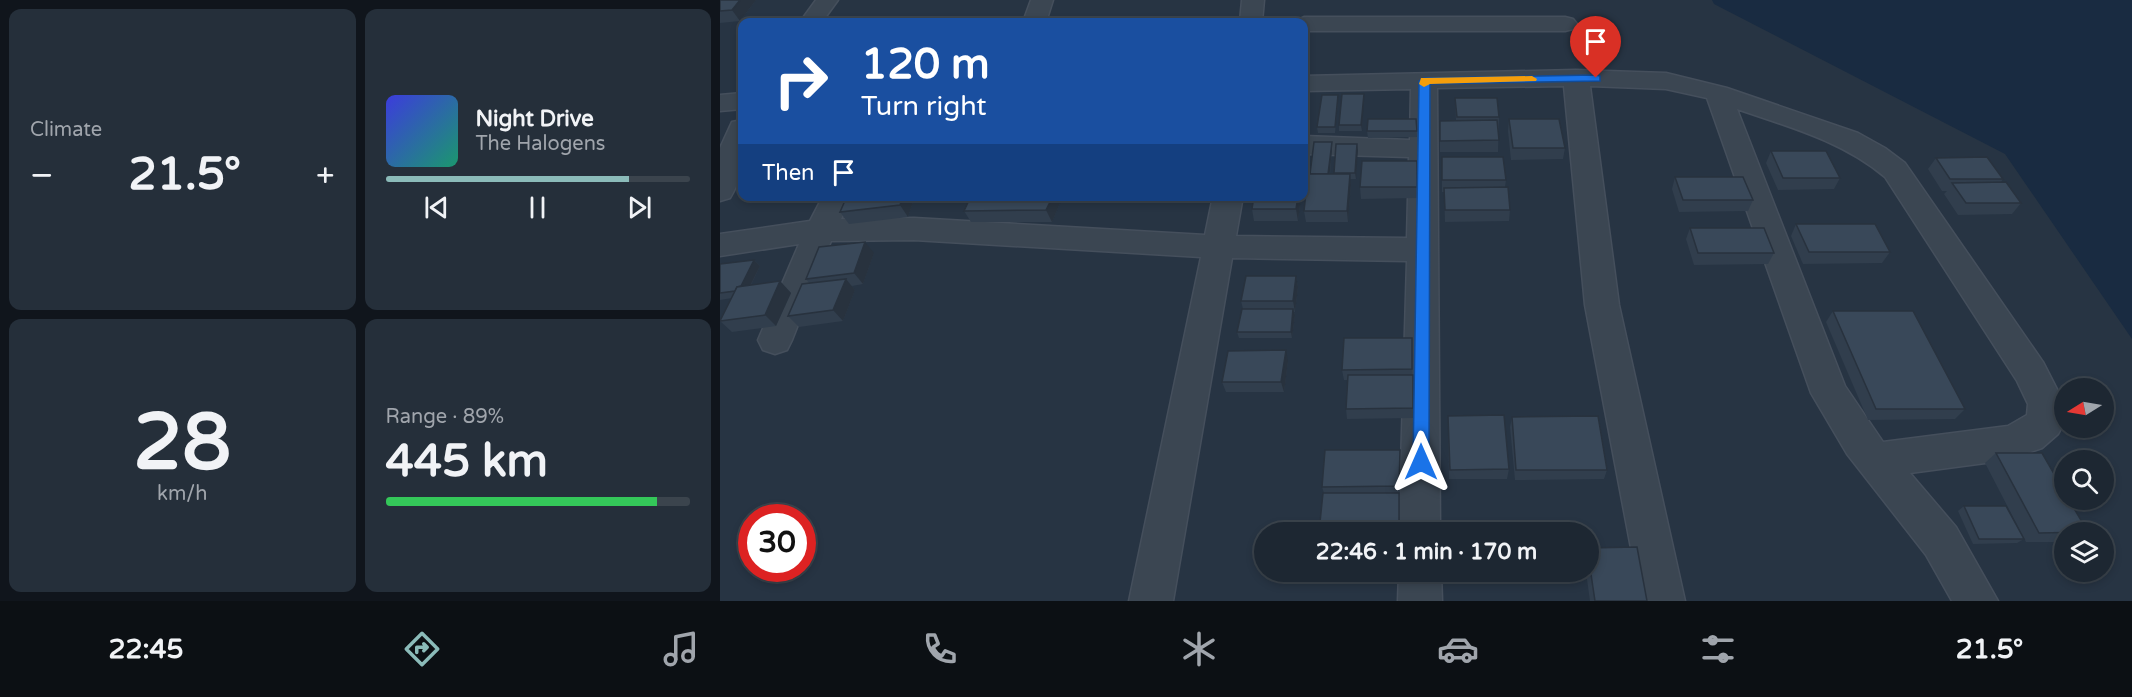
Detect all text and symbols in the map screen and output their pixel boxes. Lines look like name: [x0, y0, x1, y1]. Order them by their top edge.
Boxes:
pin: [1570, 16, 1621, 78]
icon: arrive: [1579, 25, 1612, 58]
text: 120 m: [861, 39, 990, 90]
icon: right: [762, 42, 840, 120]
text: Turn right: [861, 90, 987, 123]
text: Night Drive: [476, 106, 594, 132]
text: Climate: [30, 118, 102, 142]
text: The Halogens: [476, 132, 605, 156]
text: 21.5°: [128, 148, 241, 202]
text: −: [30, 156, 54, 195]
text: +: [316, 156, 334, 195]
icon: arrive: [827, 156, 860, 189]
text: Then: [762, 160, 815, 186]
icon: previous: [420, 191, 453, 224]
icon: pause: [521, 191, 554, 224]
icon: next: [623, 191, 656, 224]
north arrow: [2054, 378, 2114, 438]
map controls: [2054, 378, 2114, 582]
text: 28: [133, 396, 231, 490]
text: Range · 89%: [386, 405, 504, 429]
position arrow: [1389, 430, 1453, 494]
text: 445 km: [386, 435, 548, 489]
button: search: [2054, 450, 2114, 510]
text: km/h: [157, 482, 207, 506]
speed limit sign: 30: [738, 504, 816, 582]
button: layers: [2054, 522, 2114, 582]
text: 22:46 · 1 min · 170 m: [1316, 539, 1537, 565]
icon: directions: [401, 628, 443, 670]
icon: music: [660, 628, 702, 670]
icon: phone: [919, 628, 961, 670]
icon: climate: [1178, 628, 1220, 670]
icon: car: [1437, 628, 1479, 670]
icon: filters: [1697, 628, 1739, 670]
text: 22:45: [109, 633, 183, 666]
text: 21.5°: [1956, 633, 2023, 666]

